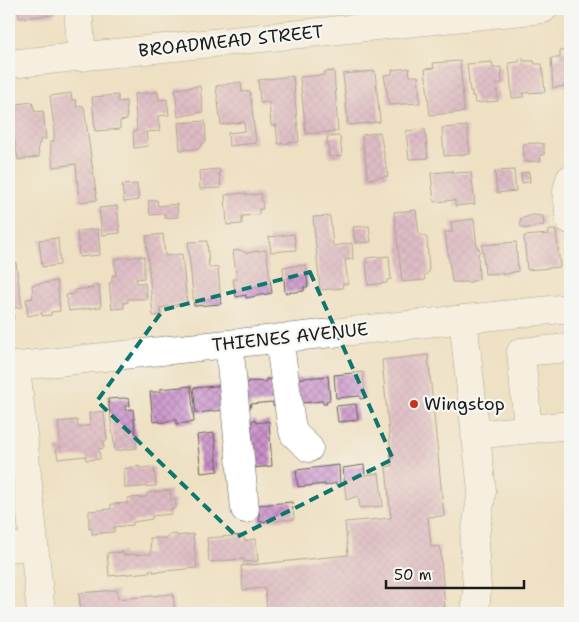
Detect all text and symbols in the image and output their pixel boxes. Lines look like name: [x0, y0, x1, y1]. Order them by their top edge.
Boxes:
street label: BROADMEAD STREET: [137, 19, 325, 63]
street label: THIENES AVENUE: [211, 317, 369, 357]
place label: Wingstop: [424, 392, 505, 416]
marker: Wingstop: [408, 398, 420, 410]
scale bar: [386, 557, 524, 589]
text: 50 m: [394, 565, 432, 585]

